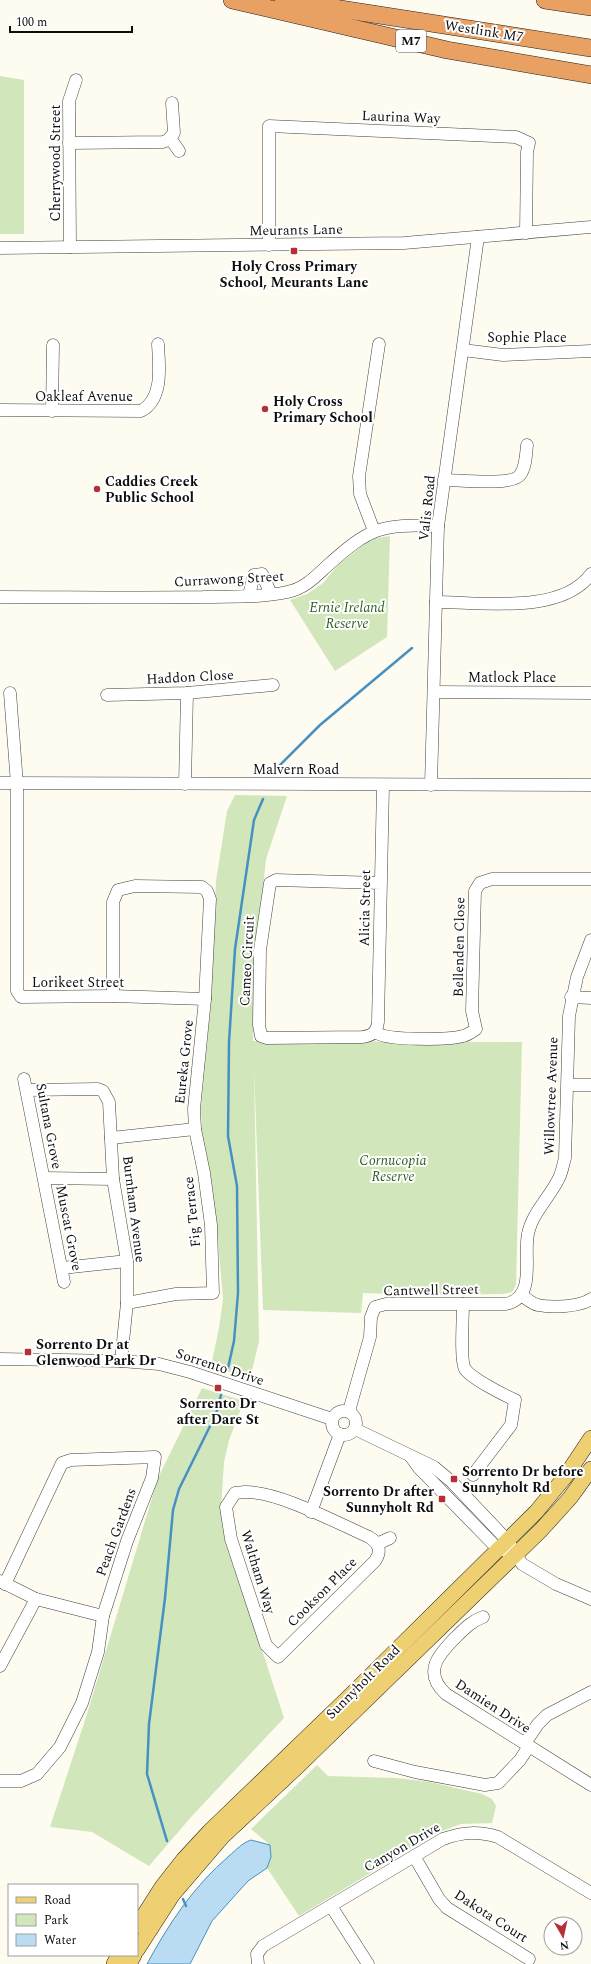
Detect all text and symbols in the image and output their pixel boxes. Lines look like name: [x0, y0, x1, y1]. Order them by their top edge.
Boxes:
scale bar: [10, 8, 132, 34]
text: 100 m: [16, 13, 47, 32]
street label: Westlink M7: [443, 14, 525, 48]
road number: M7: [396, 30, 426, 52]
street label: Cherrywood Street: [45, 105, 66, 221]
street label: Laurina Way: [361, 105, 442, 129]
street label: Meurants Lane: [249, 219, 343, 241]
marker: Holy Cross Primary School, Meurants Lane: [289, 246, 299, 256]
place label: Holy Cross Primary School, Meurants Lane: [220, 256, 368, 293]
street label: Sophie Place: [487, 327, 567, 348]
street label: Oakleaf Avenue: [35, 386, 133, 407]
place label: Holy Cross Primary School: [273, 391, 373, 428]
marker: Holy Cross Primary School: [260, 404, 270, 414]
place label: Caddies Creek Public School: [105, 471, 199, 508]
street label: Valis Road: [413, 474, 441, 542]
marker: Caddies Creek Public School: [92, 484, 102, 494]
street label: Currawong Street: [173, 566, 285, 592]
park label: Ernie Ireland Reserve: [309, 597, 385, 634]
street label: Haddon Close: [146, 664, 235, 690]
street label: Matlock Place: [468, 667, 556, 688]
street label: Malvern Road: [253, 759, 339, 780]
street label: Alicia Street: [354, 869, 376, 947]
street label: Bellenden Close: [448, 897, 470, 997]
street label: Cameo Circuit: [234, 915, 260, 1007]
street label: Lorikeet Street: [32, 972, 124, 993]
street label: Eureka Grove: [169, 1019, 199, 1105]
street label: Willowtree Avenue: [538, 1036, 564, 1155]
street label: Sultana Grove: [30, 1081, 68, 1171]
park label: Cornucopia Reserve: [359, 1150, 427, 1187]
street label: Burnham Avenue: [117, 1154, 151, 1264]
street label: Fig Terrace: [178, 1175, 206, 1248]
street label: Muscat Grove: [50, 1183, 88, 1273]
street label: Cantwell Street: [383, 1279, 479, 1301]
place label: Sorrento Dr at Glenwood Park Dr: [36, 1334, 156, 1371]
street label: Sorrento Drive: [173, 1343, 267, 1391]
marker: Sorrento Dr at Glenwood Park Dr: [23, 1347, 33, 1357]
marker: Sorrento Dr after Dare St: [213, 1383, 223, 1393]
place label: Sorrento Dr after Dare St: [177, 1393, 260, 1430]
place label: Sorrento Dr before Sunnyholt Rd: [462, 1461, 584, 1498]
marker: Sorrento Dr before Sunnyholt Rd: [449, 1474, 459, 1484]
place label: Sorrento Dr after Sunnyholt Rd: [323, 1481, 434, 1518]
street label: Peach Gardens: [90, 1485, 142, 1579]
marker: Sorrento Dr after Sunnyholt Rd: [437, 1494, 447, 1504]
street label: Waltham Way: [235, 1527, 281, 1618]
street label: Cookson Place: [282, 1552, 362, 1632]
street label: Sunnyholt Road: [321, 1640, 405, 1724]
street label: Damien Drive: [451, 1674, 535, 1739]
street label: Canyon Drive: [360, 1816, 444, 1877]
legend: [8, 1884, 138, 1956]
street label: Dakota Court: [450, 1884, 532, 1948]
text: Road: [44, 1891, 71, 1910]
text: Park: [44, 1911, 69, 1930]
north arrow: [543, 1916, 583, 1956]
text: Water: [44, 1931, 76, 1950]
text: N: [559, 1936, 570, 1954]

